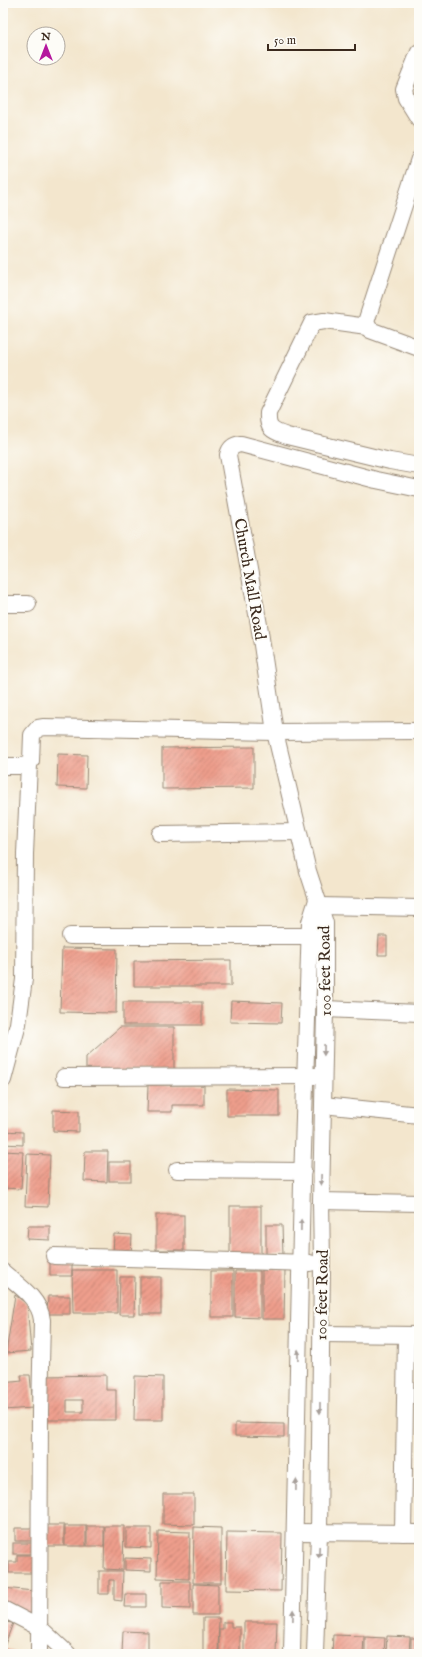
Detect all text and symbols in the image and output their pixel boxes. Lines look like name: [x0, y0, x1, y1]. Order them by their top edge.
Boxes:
north arrow: [26, 26, 66, 66]
scale bar: [268, 26, 355, 52]
text: N: [40, 30, 51, 44]
text: 50 m: [274, 33, 296, 48]
street label: Church Mall Road: [228, 517, 270, 642]
street label: 100 feet Road: [315, 925, 337, 1016]
one-way arrow: [321, 1044, 328, 1056]
one-way arrow: [318, 1174, 324, 1187]
one-way arrow: [298, 1218, 304, 1231]
street label: 100 feet Road: [312, 1249, 334, 1341]
one-way arrow: [295, 1348, 301, 1361]
one-way arrow: [317, 1402, 323, 1415]
one-way arrow: [293, 1478, 299, 1491]
one-way arrow: [315, 1546, 322, 1558]
one-way arrow: [290, 1608, 296, 1621]

